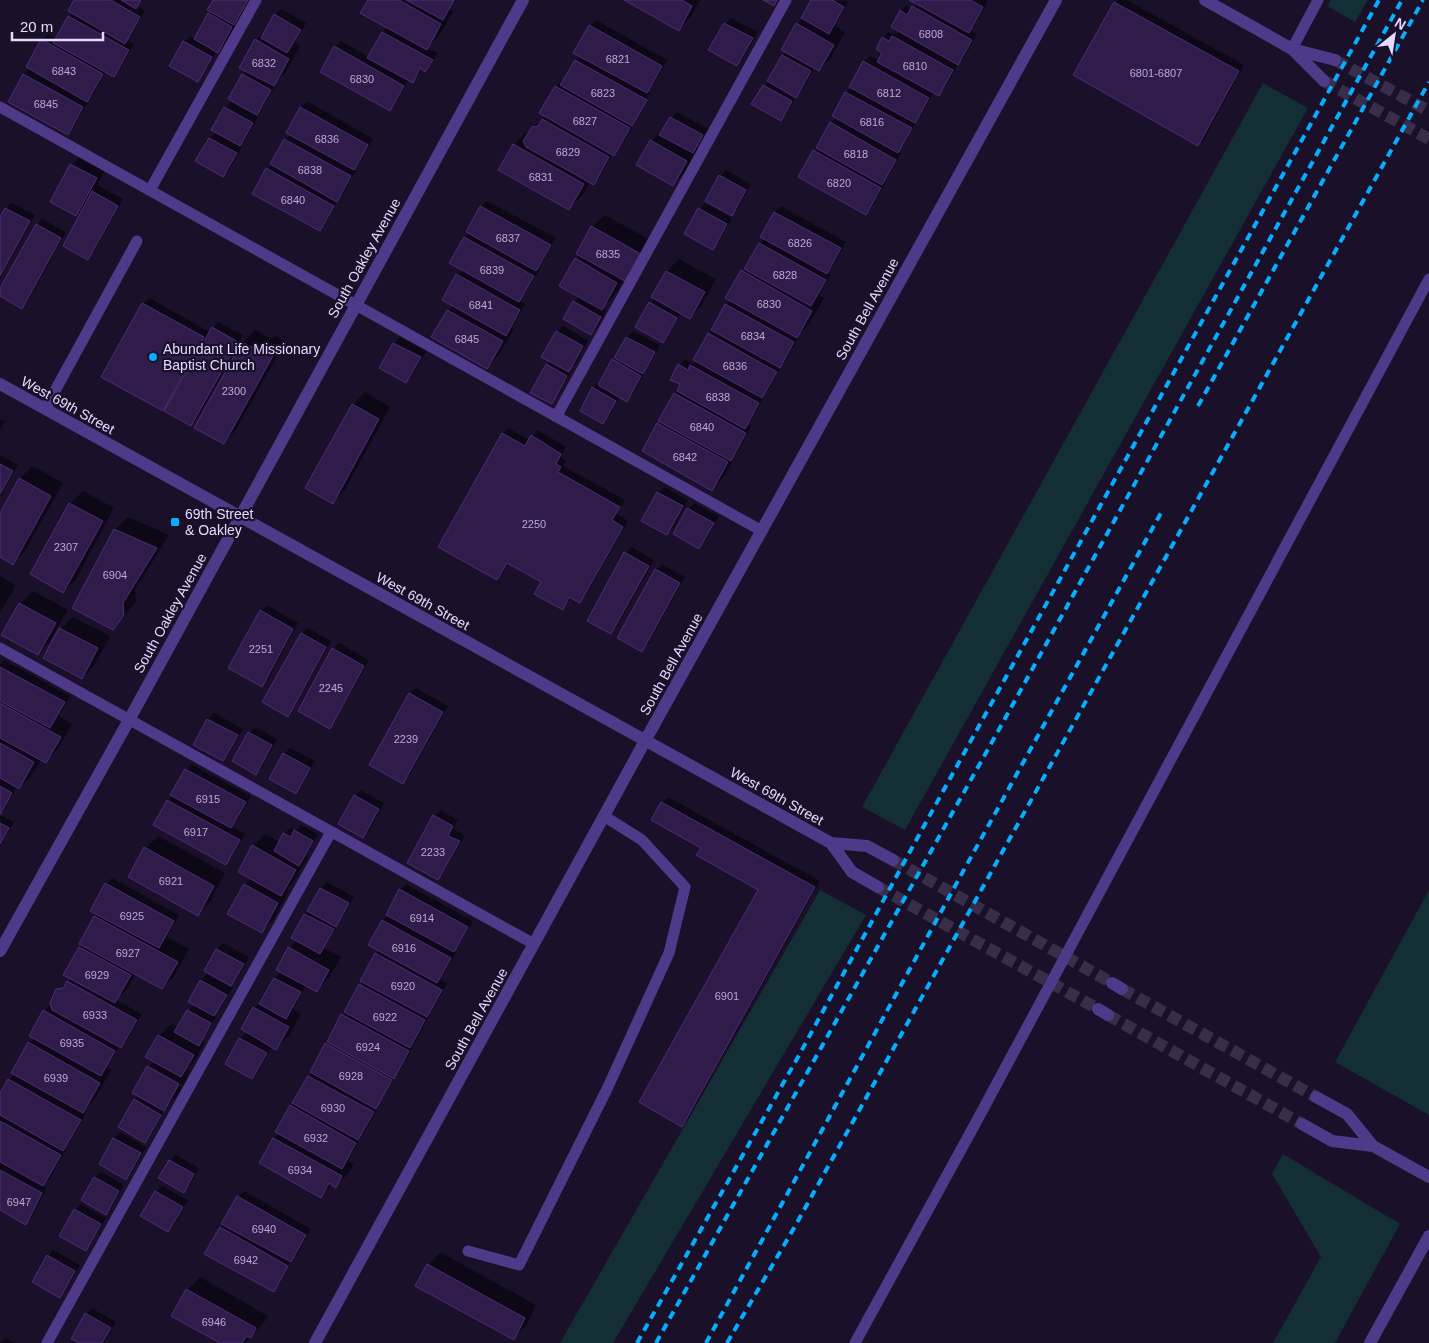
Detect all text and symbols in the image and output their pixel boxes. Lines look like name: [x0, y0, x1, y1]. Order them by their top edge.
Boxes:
scale bar: [12, 10, 104, 42]
north arrow: [1369, 10, 1419, 60]
text: N: [1392, 14, 1409, 33]
text: 20 m: [20, 18, 53, 35]
house number: 6808: [919, 28, 943, 40]
house number: 6821: [606, 53, 630, 65]
house number: 6832: [252, 57, 276, 69]
house number: 6810: [903, 60, 927, 72]
house number: 6843: [52, 65, 76, 77]
house number: 6801-6807: [1130, 67, 1182, 79]
house number: 6830: [350, 73, 374, 85]
house number: 6823: [591, 87, 615, 99]
house number: 6812: [877, 87, 901, 99]
house number: 6845: [34, 98, 58, 110]
house number: 6827: [573, 115, 597, 127]
house number: 6816: [860, 116, 884, 128]
house number: 6836: [315, 133, 339, 145]
house number: 6829: [556, 146, 580, 158]
house number: 6818: [844, 148, 868, 160]
house number: 6838: [298, 164, 322, 176]
house number: 6831: [529, 171, 553, 183]
house number: 6820: [827, 177, 851, 189]
house number: 6840: [281, 194, 305, 206]
street label: South Oakley Avenue: [324, 195, 404, 321]
house number: 6837: [496, 232, 520, 244]
house number: 6826: [788, 237, 812, 249]
house number: 6835: [596, 248, 620, 260]
street label: South Bell Avenue: [832, 255, 902, 363]
house number: 6839: [480, 264, 504, 276]
house number: 6828: [773, 269, 797, 281]
house number: 6830: [757, 298, 781, 310]
house number: 6841: [469, 299, 493, 311]
house number: 6834: [741, 330, 765, 342]
house number: 6845: [455, 333, 479, 345]
place label: Abundant Life Missionary Baptist Church: [163, 341, 320, 373]
marker: Abundant Life Missionary Baptist Church: [147, 351, 159, 363]
house number: 6836: [723, 360, 747, 372]
street label: West 69th Street: [19, 373, 117, 437]
house number: 2300: [222, 385, 246, 397]
house number: 6838: [706, 391, 730, 403]
house number: 6840: [690, 421, 714, 433]
house number: 6842: [673, 451, 697, 463]
place label: 69th Street & Oakley: [185, 506, 254, 538]
marker: 69th Street & Oakley: [169, 516, 181, 528]
house number: 2250: [522, 518, 546, 530]
house number: 2307: [54, 541, 78, 553]
street label: South Oakley Avenue: [130, 550, 210, 676]
house number: 6904: [103, 569, 127, 581]
street label: West 69th Street: [374, 569, 472, 633]
street label: South Bell Avenue: [636, 610, 706, 718]
house number: 2251: [249, 643, 273, 655]
house number: 2245: [319, 682, 343, 694]
house number: 2239: [394, 733, 418, 745]
street label: West 69th Street: [728, 764, 826, 828]
house number: 6915: [196, 793, 220, 805]
house number: 6917: [184, 826, 208, 838]
house number: 2233: [421, 846, 445, 858]
house number: 6921: [159, 875, 183, 887]
house number: 6925: [120, 910, 144, 922]
house number: 6914: [410, 912, 434, 924]
house number: 6916: [392, 942, 416, 954]
house number: 6927: [116, 947, 140, 959]
street label: South Bell Avenue: [441, 965, 511, 1073]
house number: 6929: [85, 969, 109, 981]
house number: 6920: [391, 980, 415, 992]
house number: 6901: [715, 990, 739, 1002]
house number: 6933: [83, 1009, 107, 1021]
house number: 6922: [373, 1011, 397, 1023]
house number: 6935: [60, 1037, 84, 1049]
house number: 6924: [356, 1041, 380, 1053]
house number: 6928: [339, 1070, 363, 1082]
house number: 6939: [44, 1072, 68, 1084]
house number: 6930: [321, 1102, 345, 1114]
house number: 6932: [304, 1132, 328, 1144]
house number: 6934: [288, 1164, 312, 1176]
house number: 6947: [7, 1196, 31, 1208]
house number: 6940: [252, 1223, 276, 1235]
house number: 6942: [234, 1254, 258, 1266]
house number: 6946: [202, 1316, 226, 1328]

